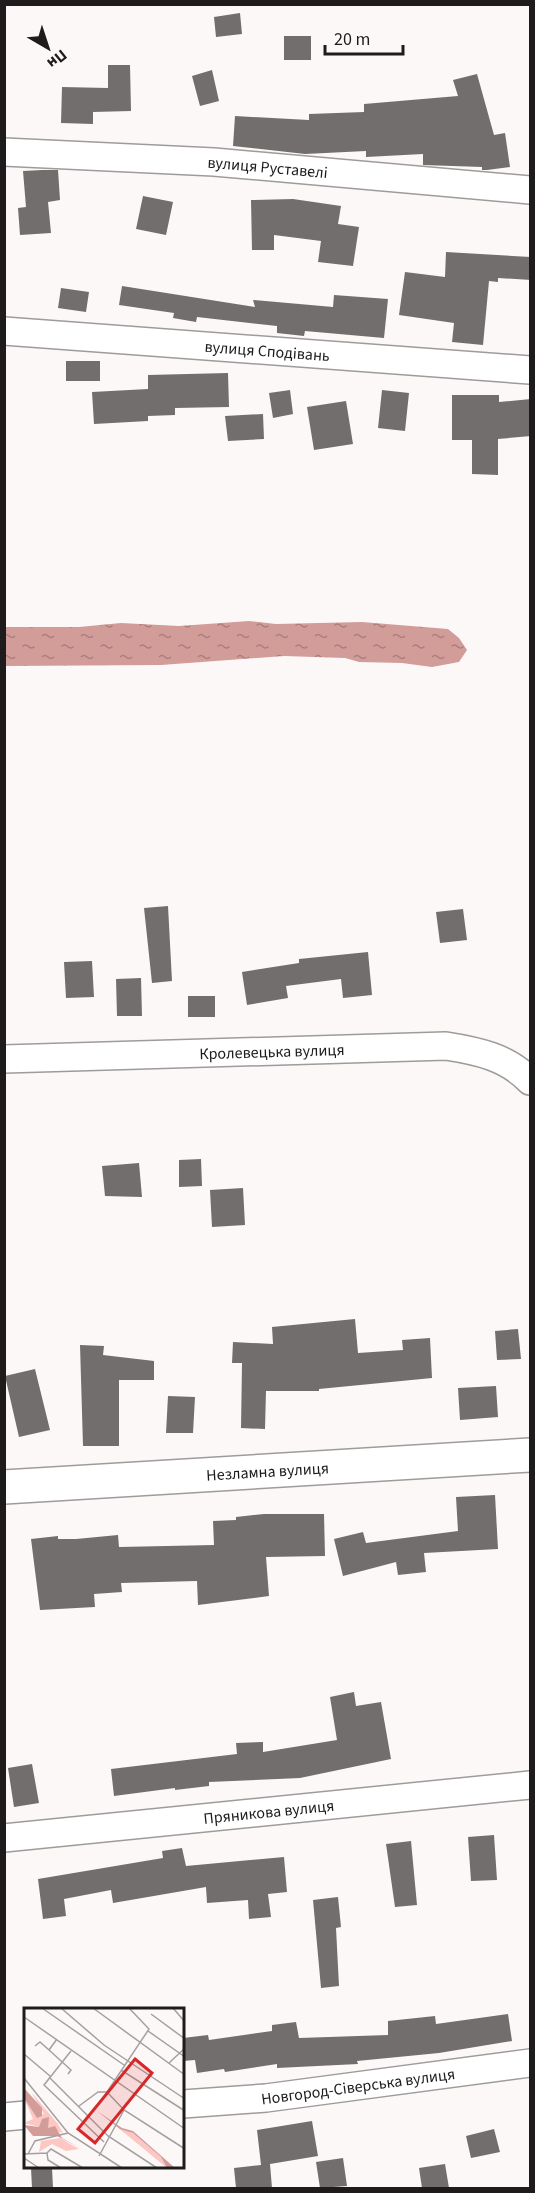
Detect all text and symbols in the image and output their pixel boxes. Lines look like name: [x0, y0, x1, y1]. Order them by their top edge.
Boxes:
north arrow: [18, 18, 78, 78]
scale bar: [325, 18, 403, 56]
text: 20 m: [334, 27, 370, 52]
text: Пн: [42, 44, 71, 74]
street label: вулиця Руставелі: [207, 152, 329, 184]
street label: вулиця Сподівань: [204, 336, 331, 367]
street label: Кролевецька вулиця: [199, 1039, 345, 1065]
street label: Незламна вулиця: [206, 1457, 330, 1487]
street label: Пряникова вулиця: [202, 1795, 335, 1830]
inset map: [24, 2008, 184, 2169]
street label: Новгород-Сіверська вулиця: [260, 2063, 456, 2111]

